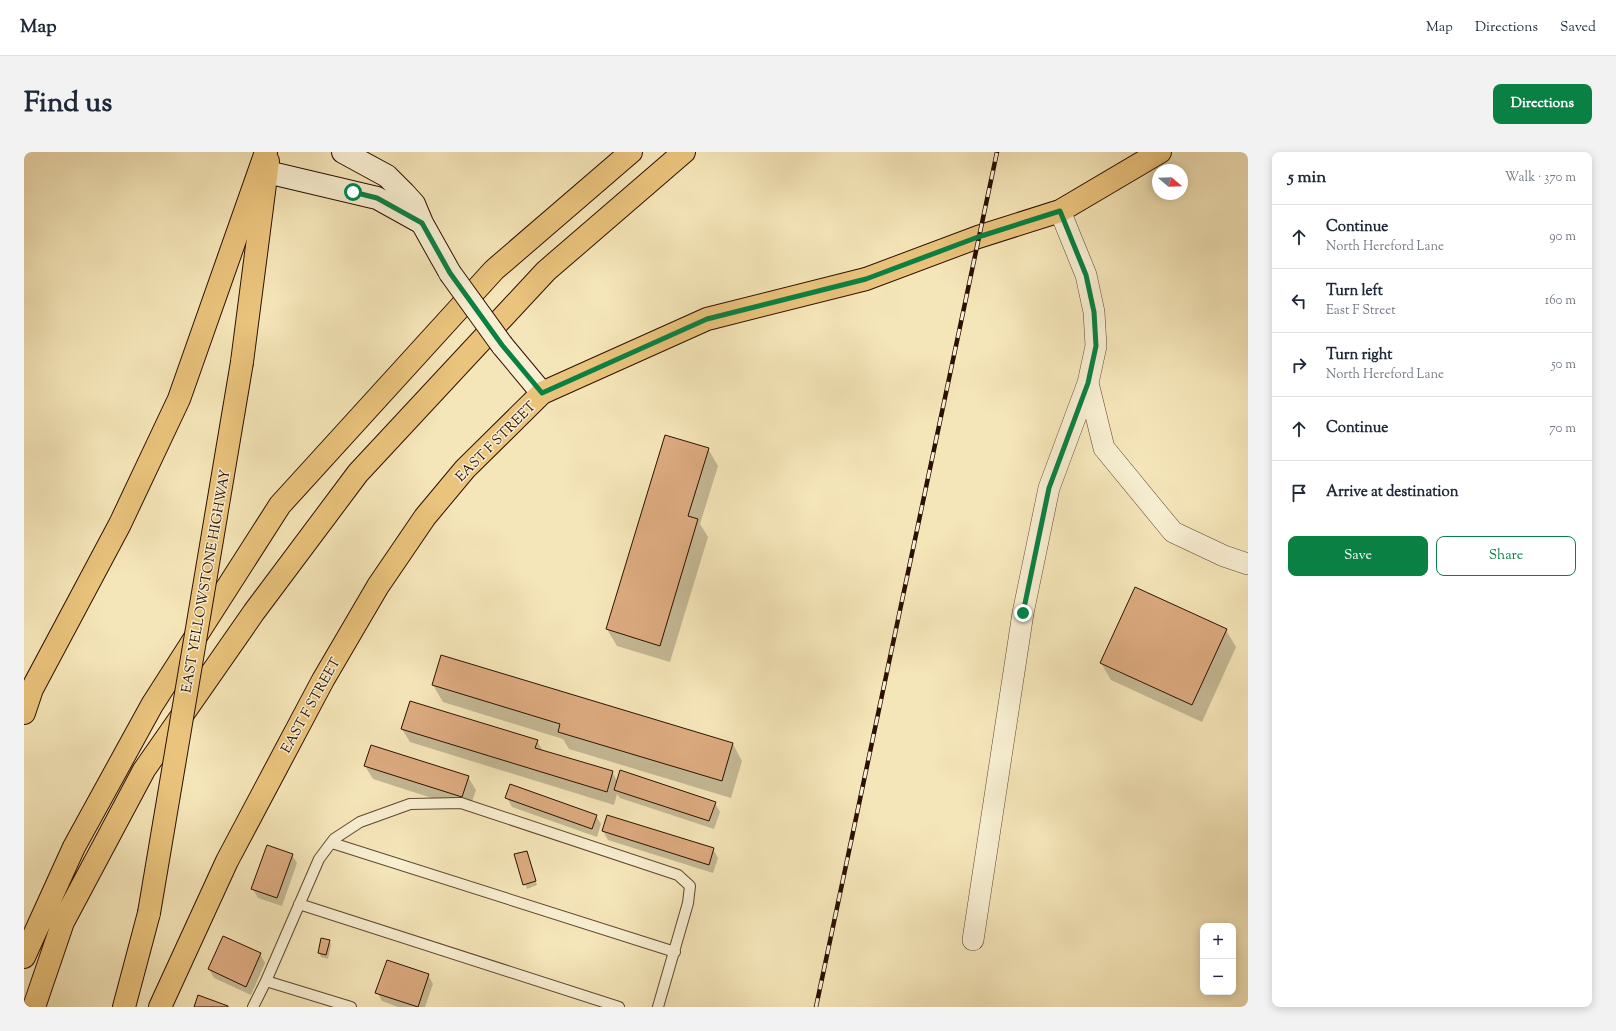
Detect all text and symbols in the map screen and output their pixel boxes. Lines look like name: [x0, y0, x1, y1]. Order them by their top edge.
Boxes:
text: Map: [20, 14, 57, 41]
text: Map: [1426, 18, 1453, 38]
text: Directions: [1475, 18, 1538, 38]
text: Saved: [1560, 18, 1596, 38]
text: Find us: [24, 84, 112, 124]
button: Directions: [1493, 84, 1592, 124]
north arrow: [1152, 164, 1188, 200]
text: 5 min: [1288, 166, 1326, 190]
text: Walk · 370 m: [1505, 169, 1576, 187]
route start: [344, 183, 362, 201]
text: Continue: [1326, 217, 1388, 238]
icon: ahead: [1288, 226, 1310, 248]
text: 90 m: [1549, 228, 1576, 246]
text: North Hereford Lane: [1326, 238, 1444, 256]
text: Turn left: [1326, 281, 1383, 302]
icon: left: [1288, 290, 1310, 312]
text: 160 m: [1545, 292, 1576, 310]
text: East F Street: [1326, 302, 1396, 320]
text: Turn right: [1326, 345, 1392, 366]
icon: right: [1288, 354, 1310, 376]
text: 50 m: [1551, 356, 1576, 374]
text: North Hereford Lane: [1326, 366, 1444, 384]
street label: EAST F STREET: [452, 398, 541, 487]
icon: ahead: [1288, 418, 1310, 440]
text: Continue: [1326, 418, 1388, 439]
text: 70 m: [1549, 420, 1576, 438]
street label: EAST YELLOWSTONE HIGHWAY: [177, 468, 236, 695]
icon: arrive: [1288, 482, 1310, 504]
text: Arrive at destination: [1326, 482, 1459, 503]
button: Save: [1288, 536, 1428, 576]
button: Share: [1436, 536, 1576, 576]
route end: [1014, 604, 1032, 622]
street label: EAST F STREET: [277, 654, 346, 757]
map controls: [1200, 923, 1236, 995]
button: +: [1200, 923, 1236, 959]
button: −: [1200, 959, 1236, 995]

